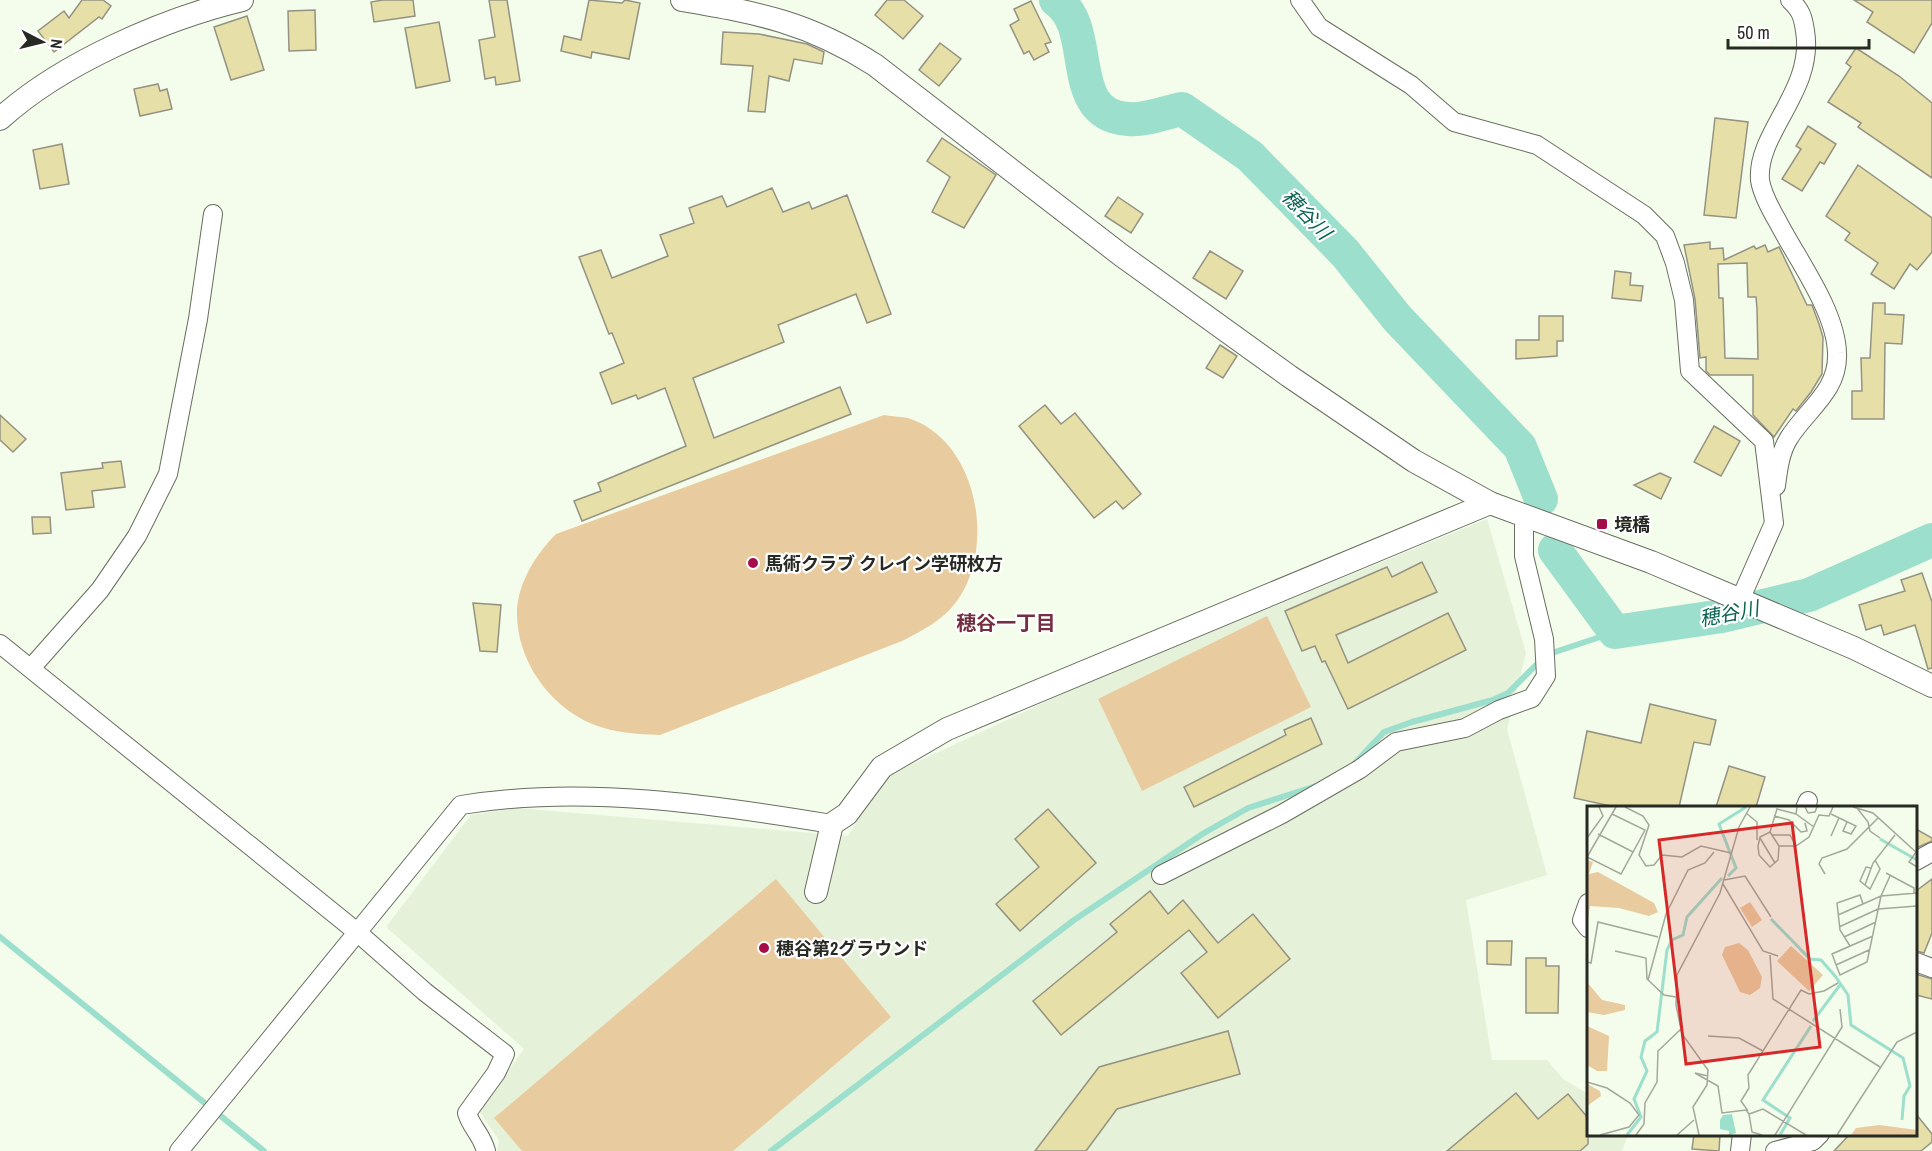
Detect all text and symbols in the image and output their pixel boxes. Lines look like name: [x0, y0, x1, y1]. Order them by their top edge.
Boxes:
north arrow: [12, 12, 72, 72]
scale bar: [1728, 12, 1869, 50]
text: 50 m: [1737, 20, 1770, 45]
text: N: [45, 38, 68, 50]
water label: 穂谷川: [1276, 183, 1339, 246]
place label: 境橋: [1614, 512, 1650, 537]
marker: 境橋: [1595, 517, 1609, 531]
place label: 馬術クラブ クレイン学研枚方: [765, 551, 1003, 576]
marker: 馬術クラブ クレイン学研枚方: [746, 556, 760, 570]
water label: 穂谷川: [1697, 594, 1763, 632]
district label: 穂谷一丁目: [956, 609, 1056, 636]
inset map: [1587, 806, 1917, 1136]
place label: 穂谷第2グラウンド: [776, 936, 928, 961]
marker: 穂谷第2グラウンド: [757, 941, 771, 955]

